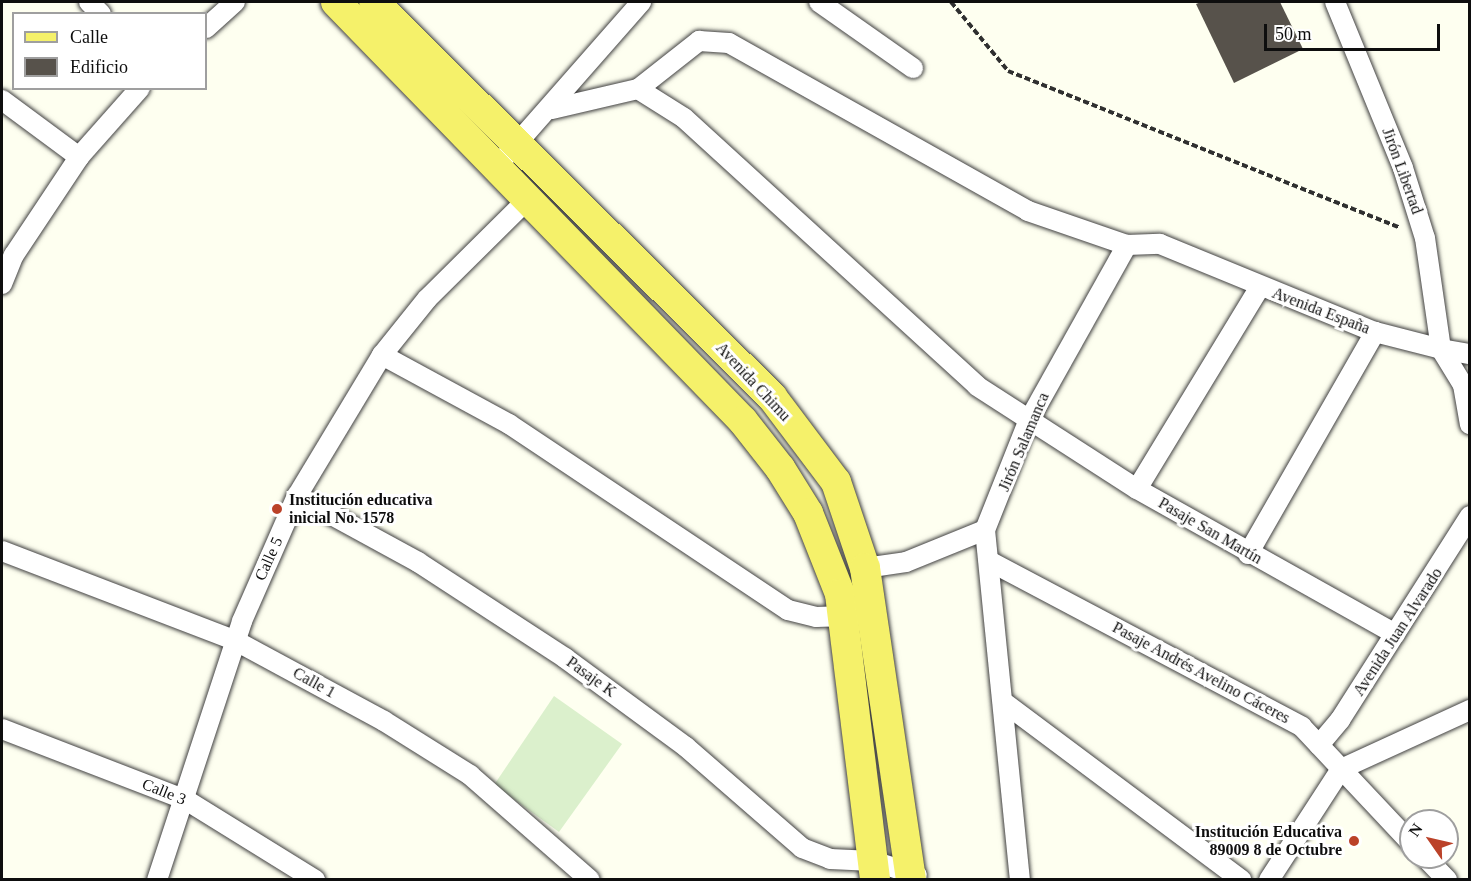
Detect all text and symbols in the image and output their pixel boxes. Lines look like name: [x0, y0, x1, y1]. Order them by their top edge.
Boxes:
legend: [12, 12, 207, 90]
scale bar: [1267, 12, 1442, 50]
text: 50 m: [1275, 24, 1312, 44]
text: Calle: [70, 27, 108, 47]
text: Edificio: [70, 57, 128, 77]
street label: Jirón Libertad: [1378, 125, 1426, 217]
street label: Avenida España: [1269, 284, 1373, 338]
street label: Avenida Chimu: [712, 339, 794, 425]
street label: Jirón Salamanca: [995, 390, 1053, 494]
place label: Institución educativa inicial No. 1578: [289, 490, 433, 528]
street label: Pasaje San Martín: [1155, 494, 1265, 568]
marker: Institución educativa inicial No. 1578: [270, 502, 284, 516]
street label: Calle 5: [251, 534, 287, 584]
street label: Avenida Juan Alvarado: [1349, 564, 1447, 700]
street label: Pasaje Andrés Avelino Cáceres: [1108, 618, 1294, 728]
street label: Pasaje K: [563, 653, 619, 701]
street label: Calle 1: [289, 664, 339, 702]
street label: Calle 3: [139, 775, 189, 809]
north arrow: [1399, 809, 1459, 869]
text: N: [1405, 820, 1426, 839]
place label: Institución Educativa 89009 8 de Octubre: [1195, 822, 1342, 860]
marker: Institución Educativa 89009 8 de Octubre: [1347, 834, 1361, 848]

